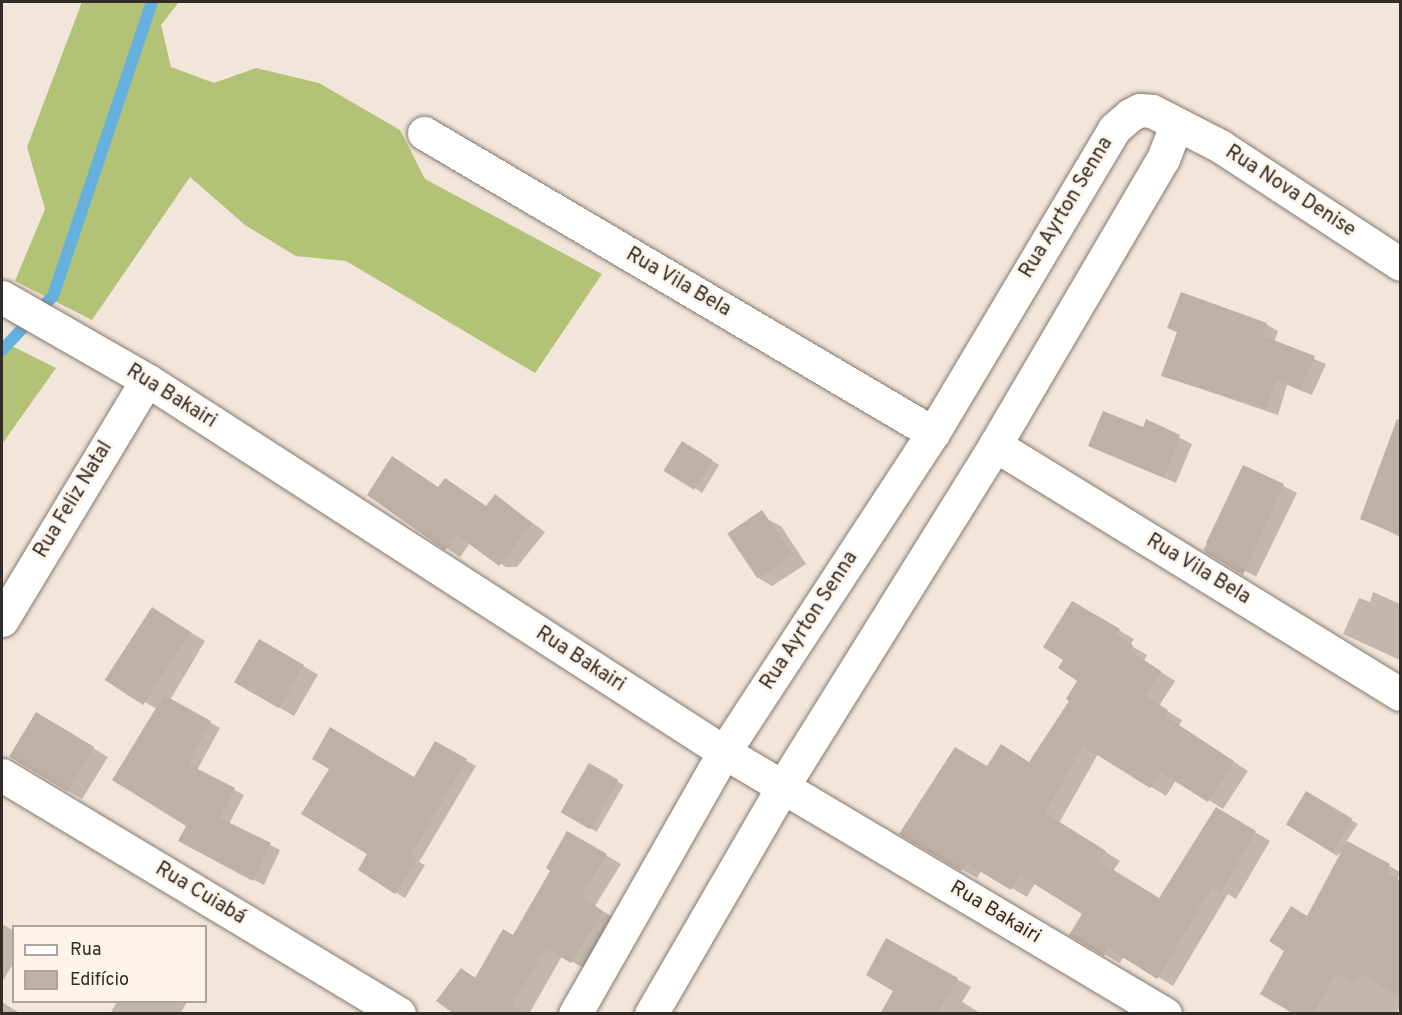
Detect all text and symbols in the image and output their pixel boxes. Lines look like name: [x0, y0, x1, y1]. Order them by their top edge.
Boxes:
street label: Rua Ayrton Senna: [1015, 133, 1119, 283]
street label: Rua Nova Denise: [1220, 141, 1360, 243]
street label: Rua Vila Bela: [621, 243, 735, 323]
street label: Rua Bakairi: [121, 360, 221, 434]
street label: Rua Feliz Natal: [30, 437, 118, 563]
street label: Rua Vila Bela: [1141, 529, 1255, 611]
street label: Rua Ayrton Senna: [756, 547, 864, 695]
street label: Rua Bakairi: [531, 622, 629, 698]
street label: Rua Cuiabá: [150, 858, 250, 930]
street label: Rua Bakairi: [945, 876, 1045, 950]
legend: [12, 925, 207, 1003]
text: Rua: [70, 939, 101, 962]
text: Edifício: [70, 969, 129, 992]

